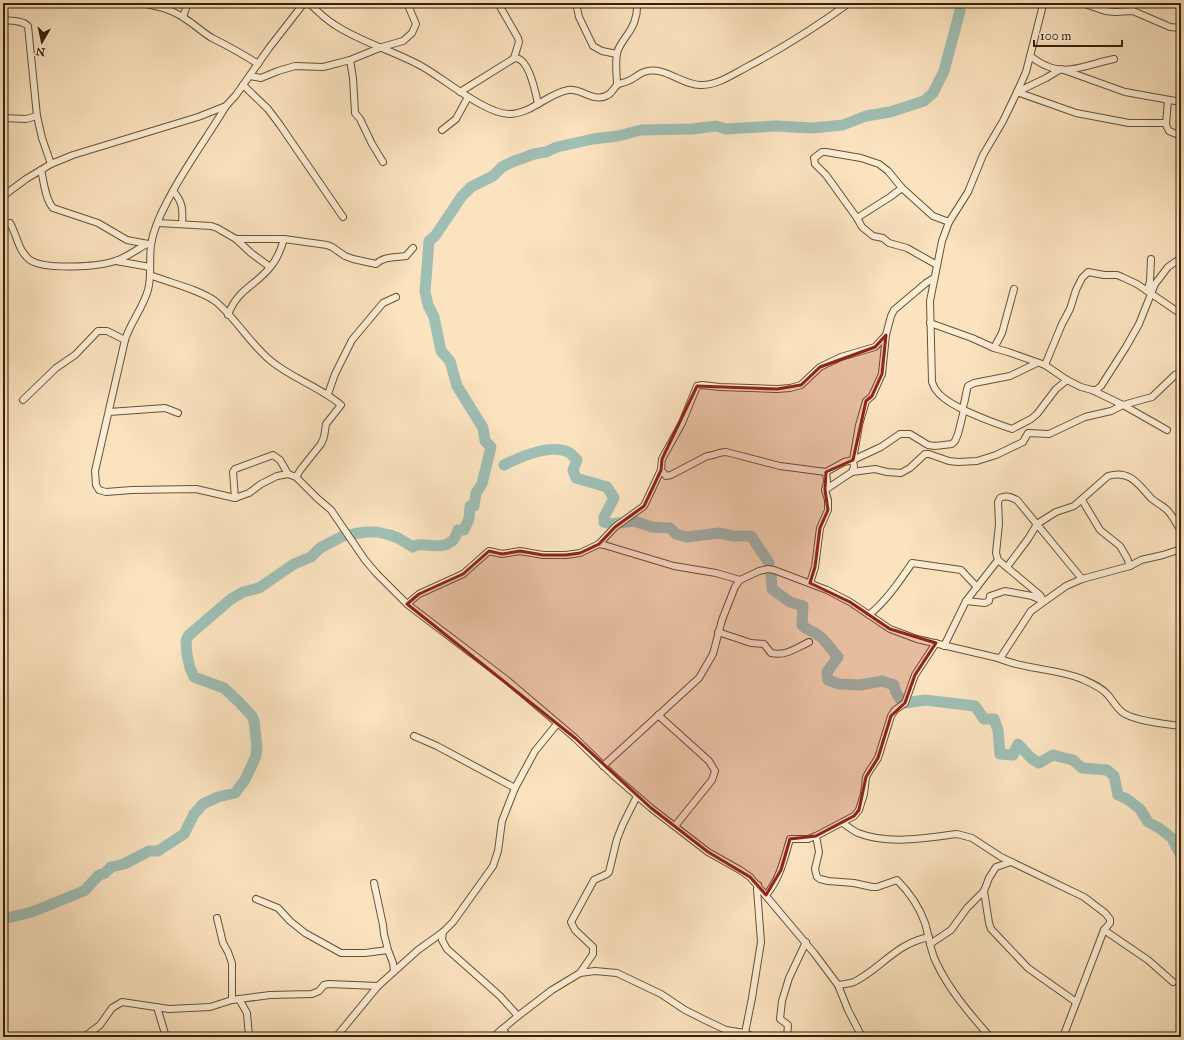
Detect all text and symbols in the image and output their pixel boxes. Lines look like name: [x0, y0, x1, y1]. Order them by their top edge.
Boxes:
north arrow: [22, 22, 62, 62]
scale bar: [1034, 22, 1122, 48]
text: 100 m: [1040, 29, 1071, 43]
text: N: [34, 44, 46, 59]

